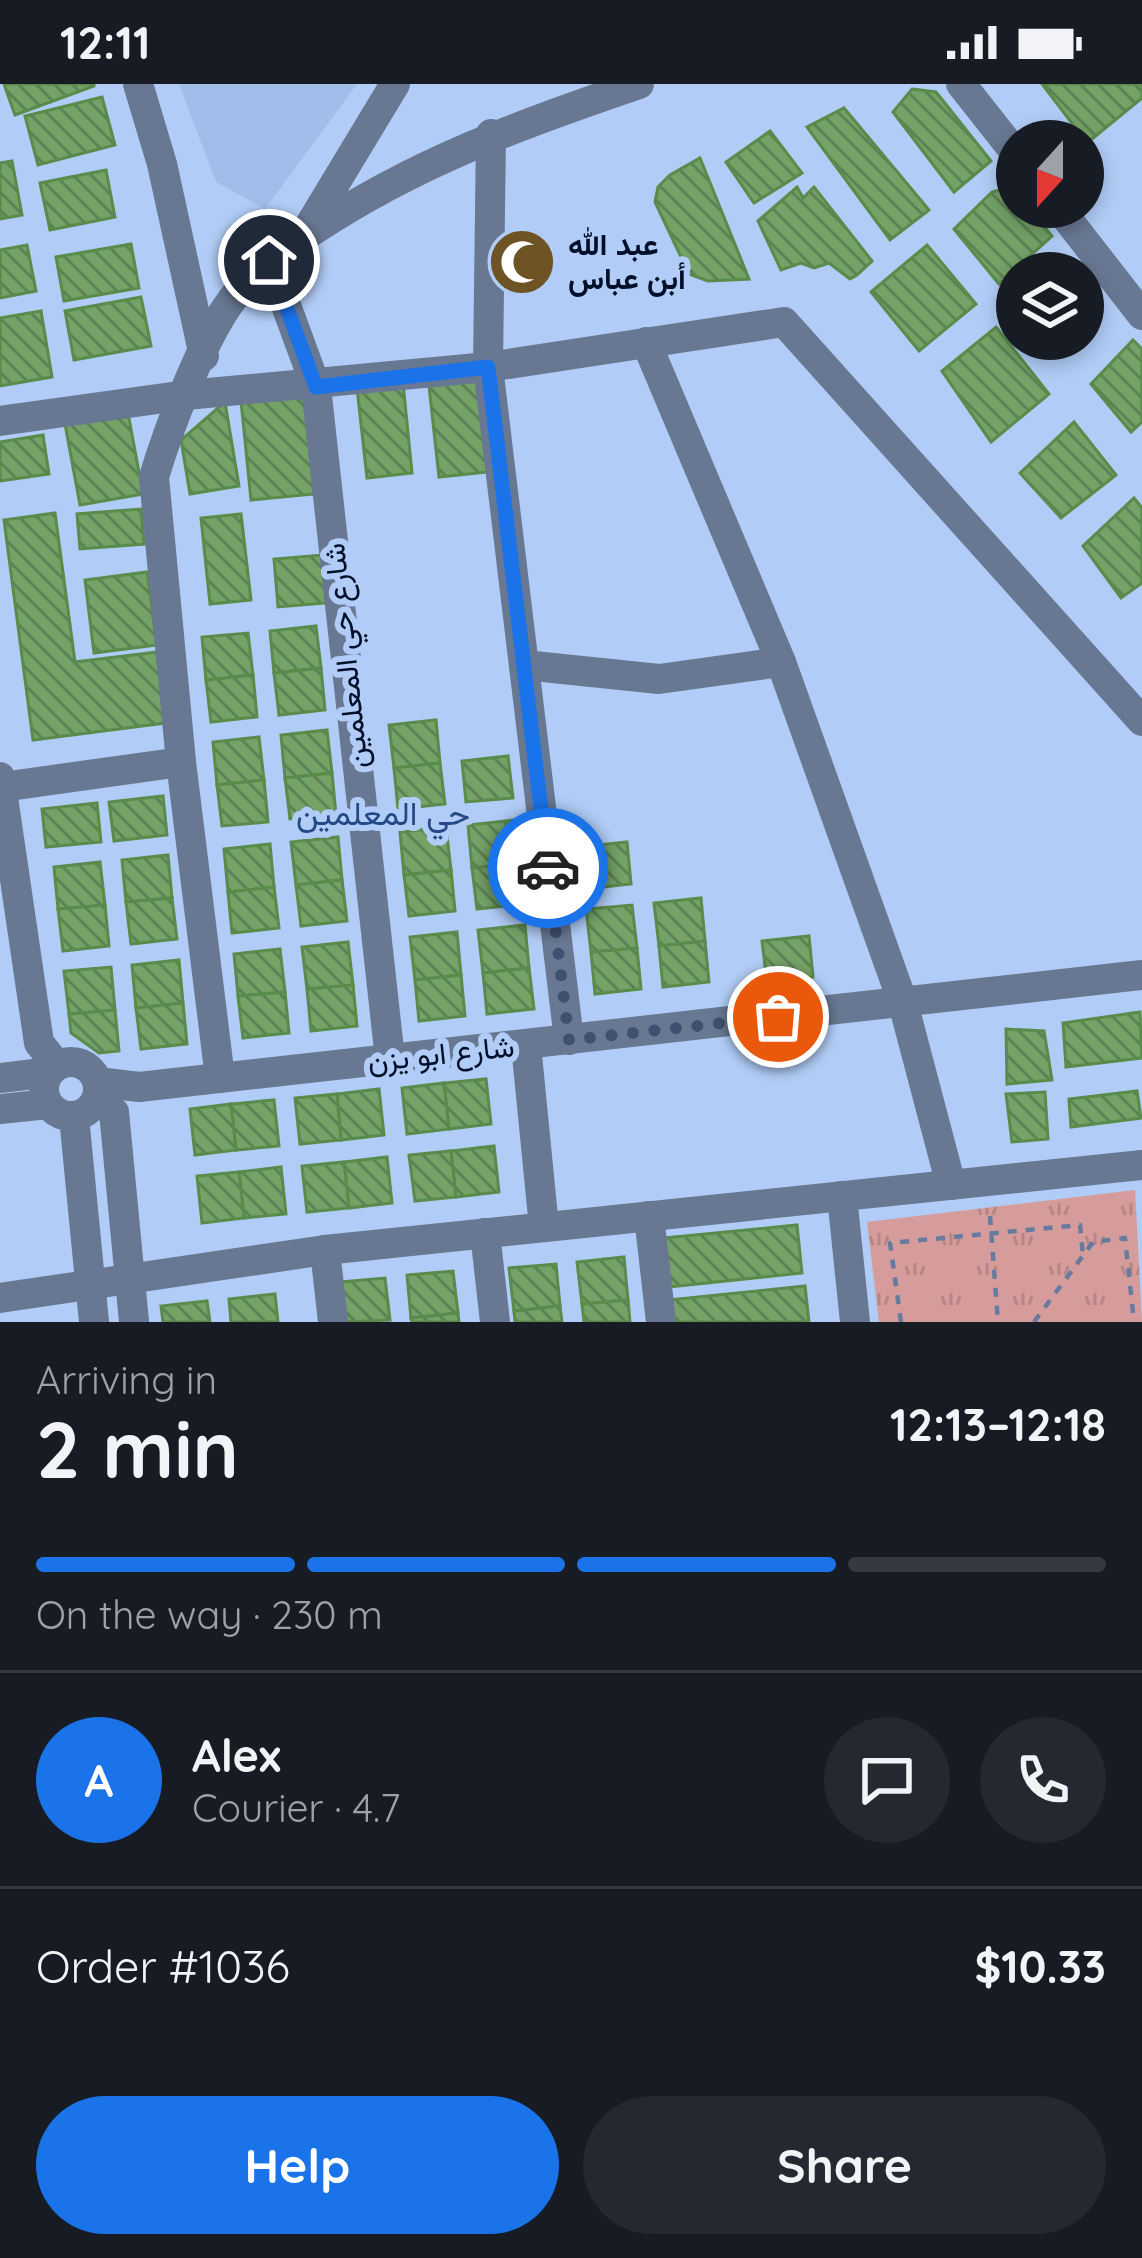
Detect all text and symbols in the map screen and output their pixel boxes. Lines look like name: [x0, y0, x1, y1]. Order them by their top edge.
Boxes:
text: 12:11: [60, 14, 150, 70]
north arrow: [996, 120, 1104, 228]
map controls: [996, 120, 1104, 360]
pin: [218, 209, 320, 311]
place label: عبد الله أبن عباس: [568, 225, 686, 297]
icon: home: [236, 227, 302, 293]
mosque icon: عبد الله أبن عباس: [487, 227, 557, 297]
button: layers: [996, 252, 1104, 360]
street label: شارع حي المعلمين: [314, 541, 382, 771]
district label: حي المعلمين: [296, 792, 470, 840]
courier: [488, 808, 608, 928]
icon: car: [515, 835, 581, 901]
pin: [727, 966, 829, 1068]
icon: bag: [745, 984, 811, 1050]
street label: شارع ابو يزن: [366, 1026, 516, 1082]
text: Arriving in: [36, 1355, 217, 1404]
text: 12:13–12:18: [890, 1396, 1106, 1452]
text: 2 min: [36, 1400, 239, 1498]
text: On the way · 230 m: [36, 1590, 383, 1639]
button: chat: [824, 1717, 950, 1843]
button: phone: [980, 1717, 1106, 1843]
text: Alex: [192, 1727, 281, 1783]
text: A: [85, 1752, 113, 1808]
text: Courier · 4.7: [192, 1783, 400, 1832]
text: Order #1036: [36, 1938, 290, 1994]
text: $10.33: [974, 1938, 1106, 1994]
button: Help: [36, 2096, 559, 2234]
button: Share: [583, 2096, 1106, 2234]

